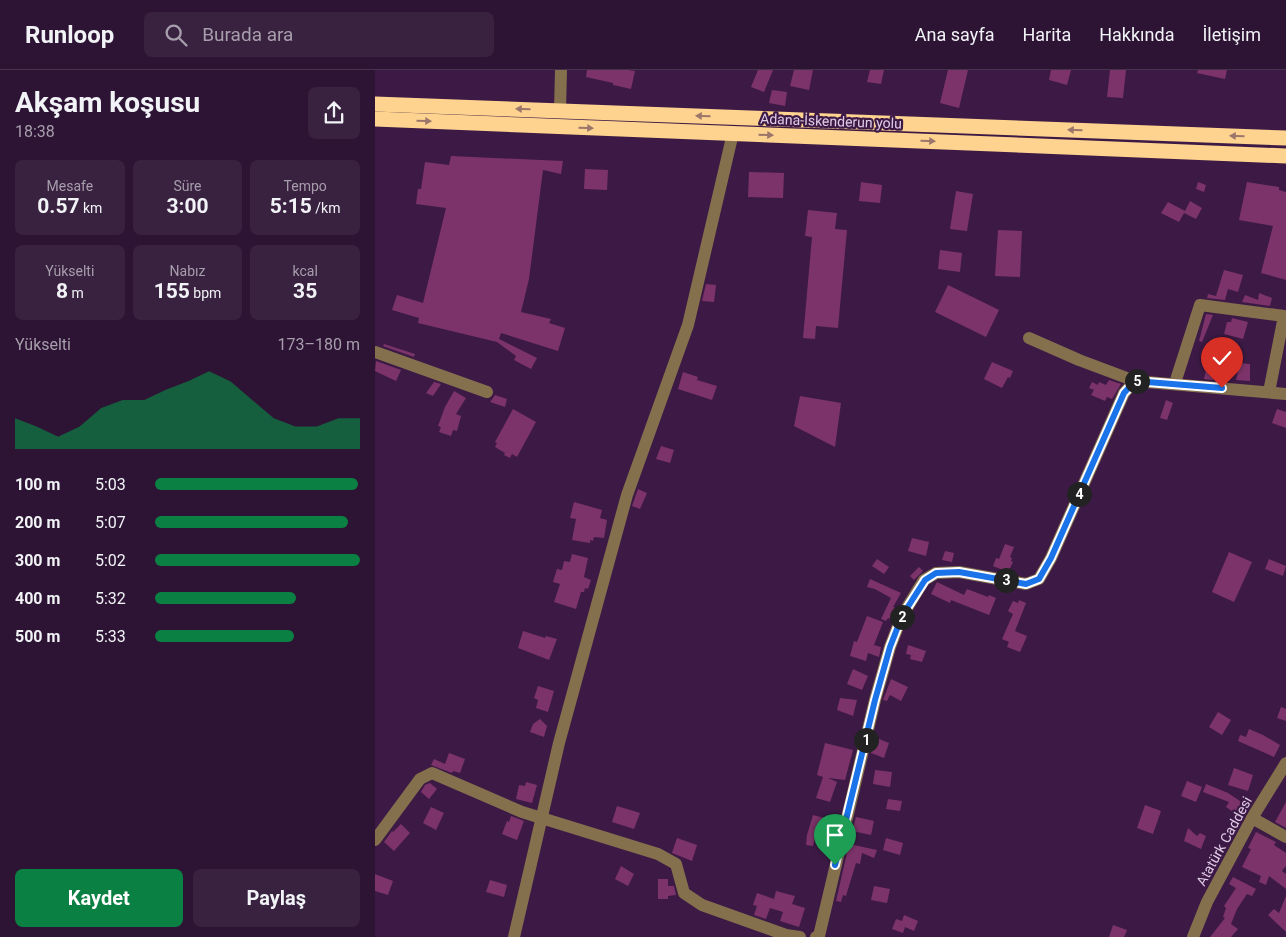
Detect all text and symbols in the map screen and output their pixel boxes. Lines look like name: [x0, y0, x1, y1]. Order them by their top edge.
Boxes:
search box: [144, 12, 494, 57]
text: Runloop: [25, 21, 114, 49]
icon: search: [162, 21, 190, 49]
text: Burada ara: [202, 23, 293, 46]
text: Ana sayfa: [915, 24, 994, 45]
text: Harita: [1022, 24, 1071, 45]
text: Hakkında: [1099, 24, 1174, 45]
text: İletişim: [1202, 24, 1261, 45]
text: Akşam koşusu: [15, 86, 200, 119]
button: share: [308, 87, 360, 139]
one-way arrow: [515, 105, 531, 113]
street label: Adana-İskenderun yolu: [760, 111, 902, 131]
one-way arrow: [694, 112, 710, 120]
one-way arrow: [416, 117, 432, 125]
text: 18:38: [15, 122, 55, 141]
one-way arrow: [578, 124, 594, 132]
one-way arrow: [1067, 125, 1083, 133]
one-way arrow: [758, 131, 774, 139]
one-way arrow: [1229, 132, 1245, 140]
one-way arrow: [921, 138, 937, 146]
text: Mesafe: [47, 178, 93, 194]
text: Süre: [173, 178, 202, 194]
text: Tempo: [284, 178, 327, 194]
text: 0.57: [37, 194, 80, 218]
text: 3:00: [166, 194, 209, 218]
text: 5:15: [270, 194, 312, 218]
text: km: [80, 200, 102, 216]
text: /km: [312, 200, 341, 216]
text: Yükselti: [45, 263, 94, 279]
text: Nabız: [170, 263, 205, 279]
text: kcal: [293, 263, 318, 279]
text: 8: [56, 279, 68, 303]
text: 155: [154, 279, 190, 303]
text: 35: [293, 279, 317, 303]
text: m: [68, 285, 84, 301]
text: bpm: [190, 285, 221, 301]
text: Yükselti: [15, 335, 71, 354]
text: 173–180 m: [278, 335, 360, 354]
pin: [1201, 337, 1243, 388]
icon: check: [1208, 344, 1236, 372]
pin: 5: [1125, 368, 1149, 394]
text: 5: [1133, 373, 1142, 389]
text: 100 m: [15, 475, 60, 494]
text: 5:03: [95, 475, 126, 494]
pin: 4: [1067, 482, 1091, 506]
text: 4: [1075, 486, 1084, 502]
text: 200 m: [15, 513, 60, 532]
text: 5:07: [95, 513, 126, 532]
text: 300 m: [15, 551, 60, 570]
text: 5:02: [95, 551, 126, 570]
pin: 3: [993, 568, 1019, 592]
text: 3: [1002, 572, 1011, 588]
text: 400 m: [15, 589, 60, 608]
text: 5:32: [95, 589, 126, 608]
pin: 2: [889, 604, 915, 630]
text: 2: [898, 609, 907, 625]
text: 500 m: [15, 627, 60, 646]
text: 5:33: [95, 627, 126, 646]
pin: 1: [853, 728, 879, 752]
text: 1: [862, 732, 871, 748]
street label: Atatürk Caddesi: [1193, 794, 1255, 888]
pin: [814, 814, 856, 865]
icon: arrive: [821, 821, 849, 849]
button: Kaydet: [15, 869, 183, 927]
button: Paylaş: [193, 869, 360, 927]

